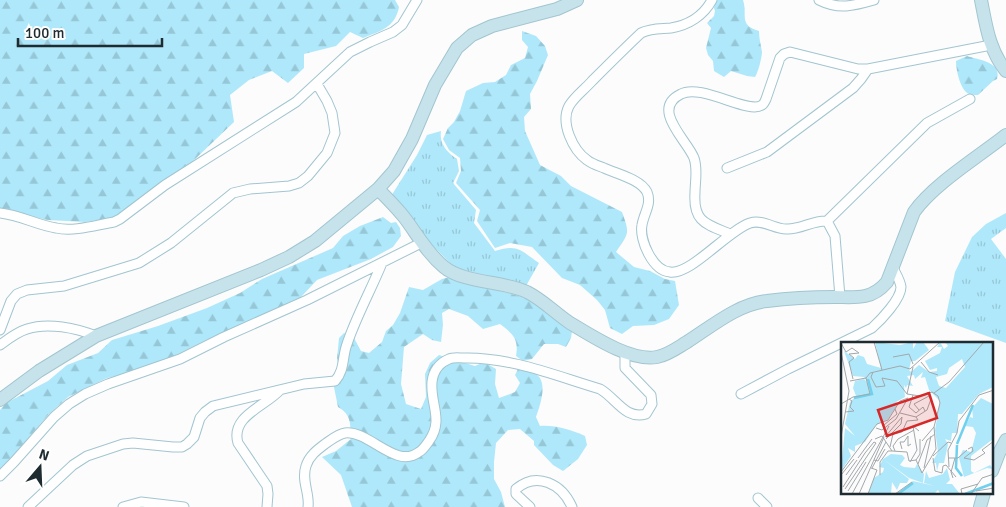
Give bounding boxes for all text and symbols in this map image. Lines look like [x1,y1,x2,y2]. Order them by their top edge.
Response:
scale bar [18,15,161,47]
text: 100 m [25,24,65,42]
inset map [841,342,994,494]
north arrow [15,442,65,492]
text: N [37,446,51,465]

